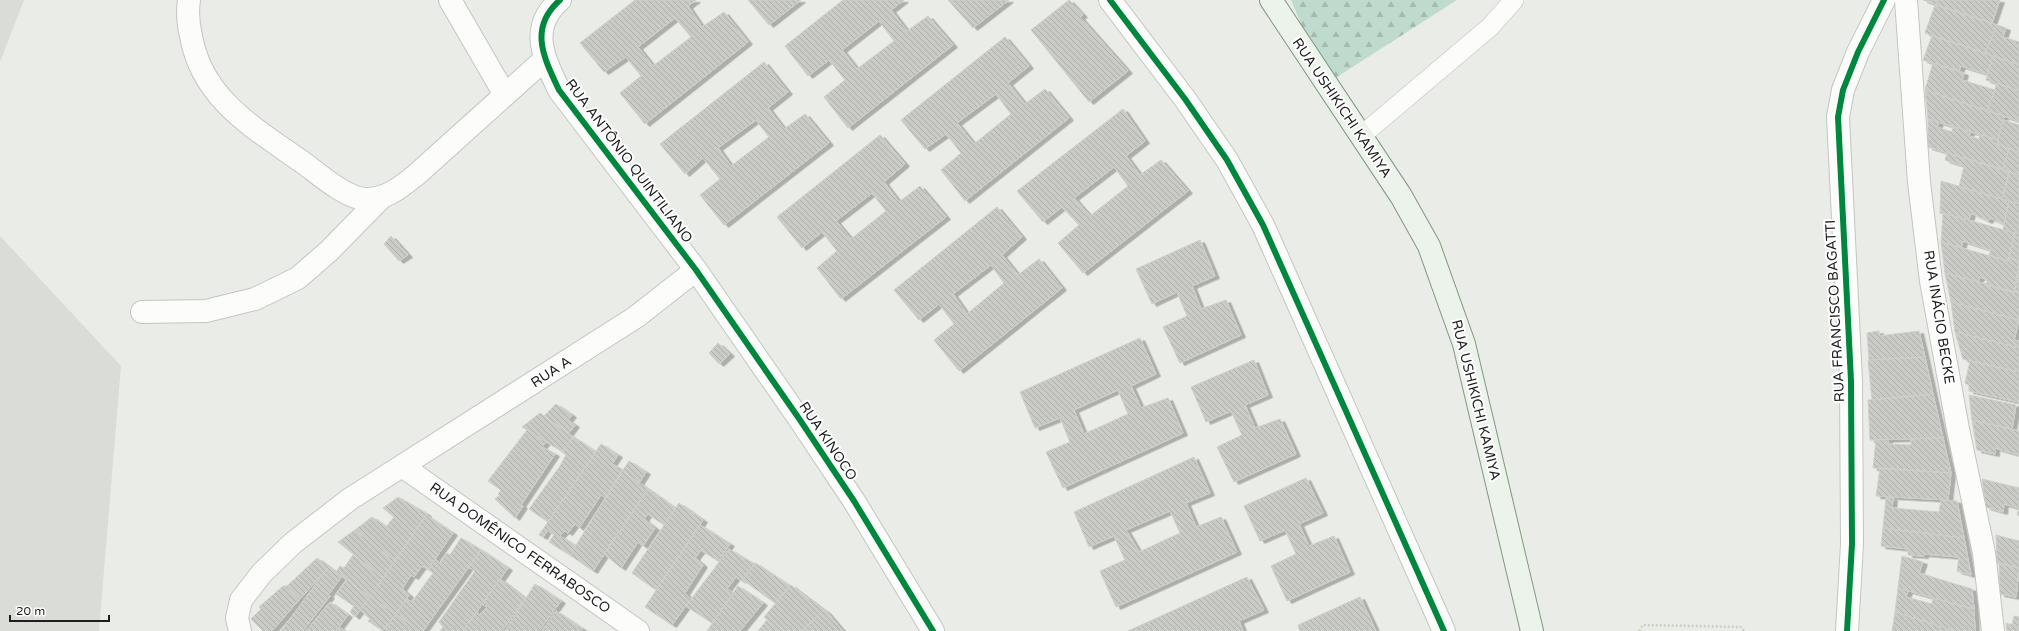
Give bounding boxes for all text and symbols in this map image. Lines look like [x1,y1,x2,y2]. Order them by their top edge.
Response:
street label: RUA USHIKICHI KAMIYA [1289,35,1395,181]
street label: RUA ANTÔNIO QUINTILIANO [562,76,696,246]
street label: RUA FRANCISCO BAGATTI [1822,219,1848,403]
street label: RUA INÁCIO BECKE [1920,249,1958,385]
street label: RUA USHIKICHI KAMIYA [1448,318,1504,482]
street label: RUA A [528,353,574,391]
street label: RUA KINOCO [795,398,861,484]
street label: RUA DOMÊNICO FERRABOSCO [426,479,614,617]
scale bar [10,597,109,623]
text: 20 m [16,604,45,618]

